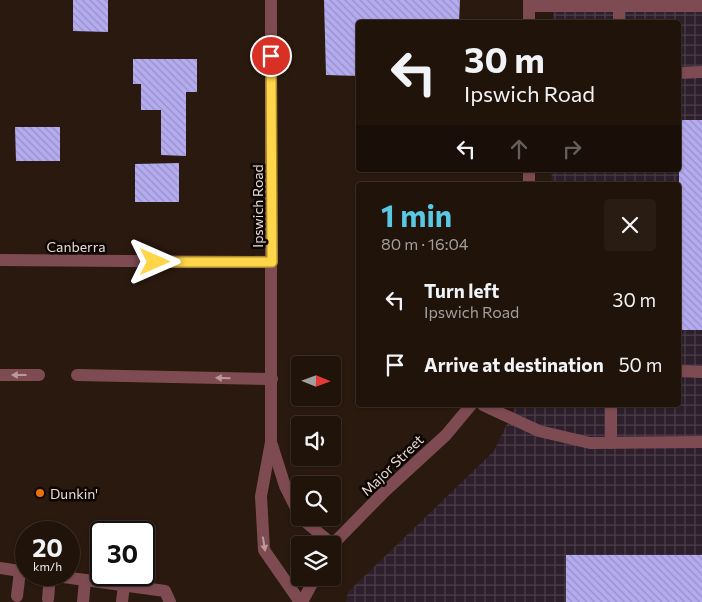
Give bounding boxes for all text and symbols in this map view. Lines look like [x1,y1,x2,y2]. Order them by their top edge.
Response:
pin [250,35,292,77]
text: 30 m [464,37,545,80]
icon: left [381,40,446,105]
icon: arrive [257,42,285,70]
text: Ipswich Road [464,80,595,107]
icon: left [452,135,480,163]
icon: ahead [505,135,533,163]
icon: right [558,135,586,163]
street label: Ipswich Road [249,164,266,248]
text: 1 min [381,196,452,233]
button: close [604,199,656,251]
text: 80 m · 16:04 [381,234,468,253]
position arrow [128,235,180,287]
street label: Canberra [47,238,105,255]
text: Turn left [424,279,499,302]
icon: left [381,286,409,314]
text: 30 m [613,288,656,311]
text: Ipswich Road [424,302,519,321]
icon: arrive [381,351,409,379]
text: Arrive at destination [424,353,604,376]
text: 50 m [619,353,662,376]
north arrow [291,356,341,406]
map controls [291,356,341,586]
one-way arrow [11,371,27,379]
one-way arrow [215,374,231,382]
button: sound [291,416,341,466]
street label: Major Street [357,431,427,499]
button: search [291,476,341,526]
place label: Dunkin' [50,485,98,502]
marker: Dunkin' [34,487,46,499]
speed limit sign: 30 [90,521,155,586]
text: 20 [32,532,63,562]
one-way arrow [261,536,269,552]
button: layers [291,536,341,586]
text: km/h [33,559,62,573]

